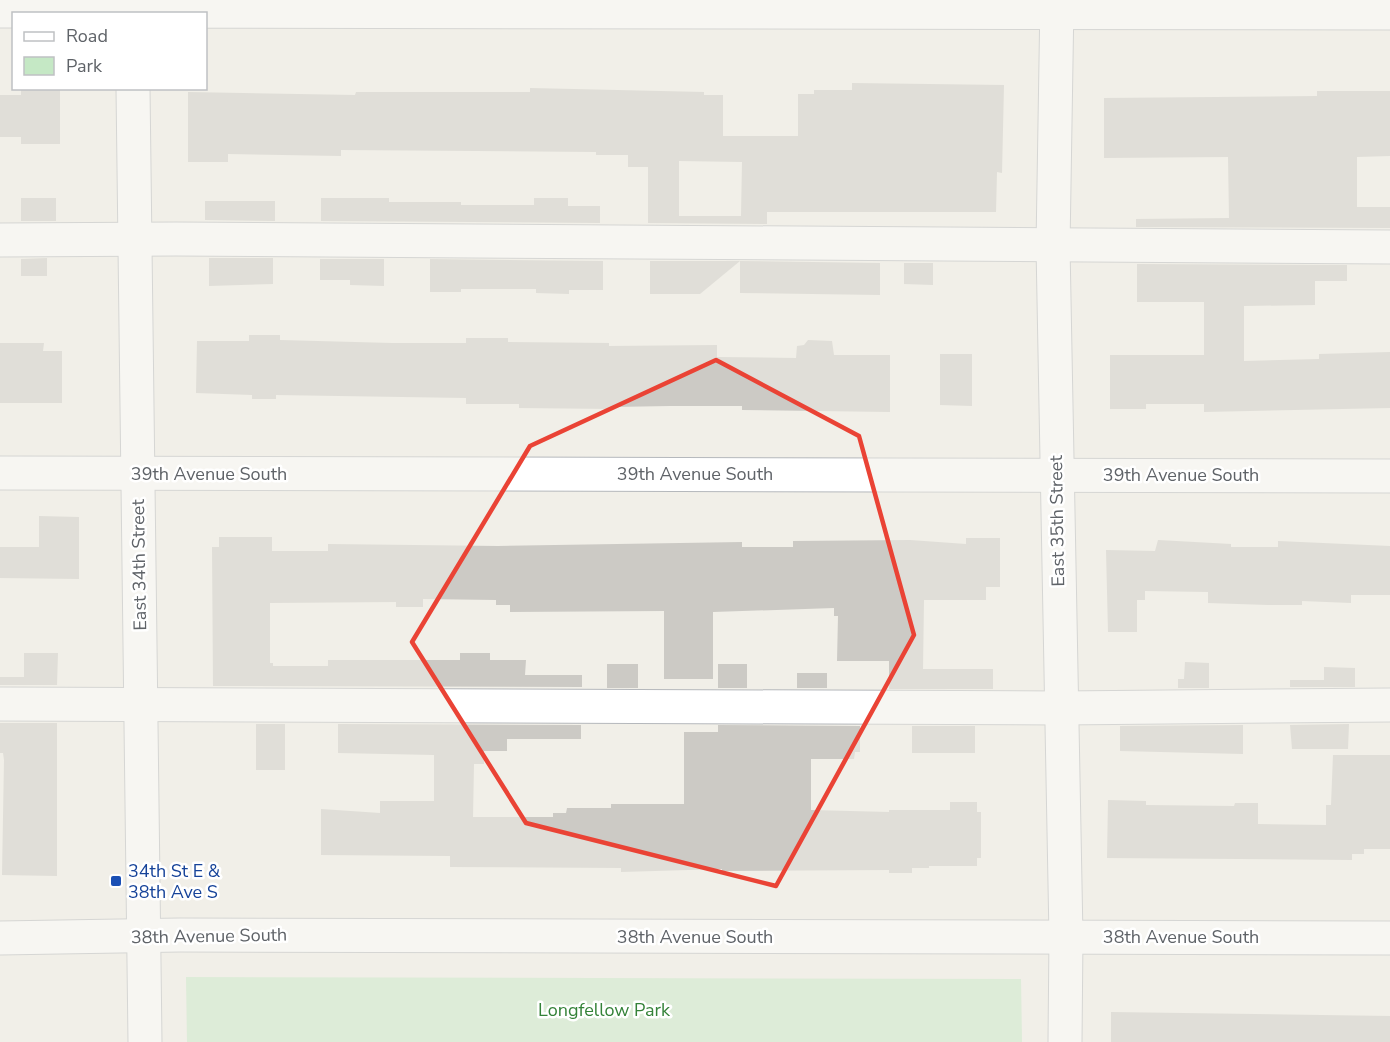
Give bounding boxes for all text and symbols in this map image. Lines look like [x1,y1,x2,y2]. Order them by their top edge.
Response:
legend [12,12,207,90]
text: Road [66,24,108,48]
text: Park [66,54,103,78]
street label: East 35th Street [1044,454,1070,587]
street label: 39th Avenue South [131,462,287,486]
street label: 39th Avenue South [617,462,773,486]
street label: 39th Avenue South [1103,463,1259,487]
street label: East 34th Street [126,498,152,631]
place label: 34th St E & 38th Ave S [128,859,221,904]
marker: 34th St E & 38th Ave S [109,874,123,888]
street label: 38th Avenue South [131,923,287,949]
street label: 38th Avenue South [617,925,773,949]
street label: 38th Avenue South [1103,925,1259,949]
park label: Longfellow Park [538,998,671,1022]

